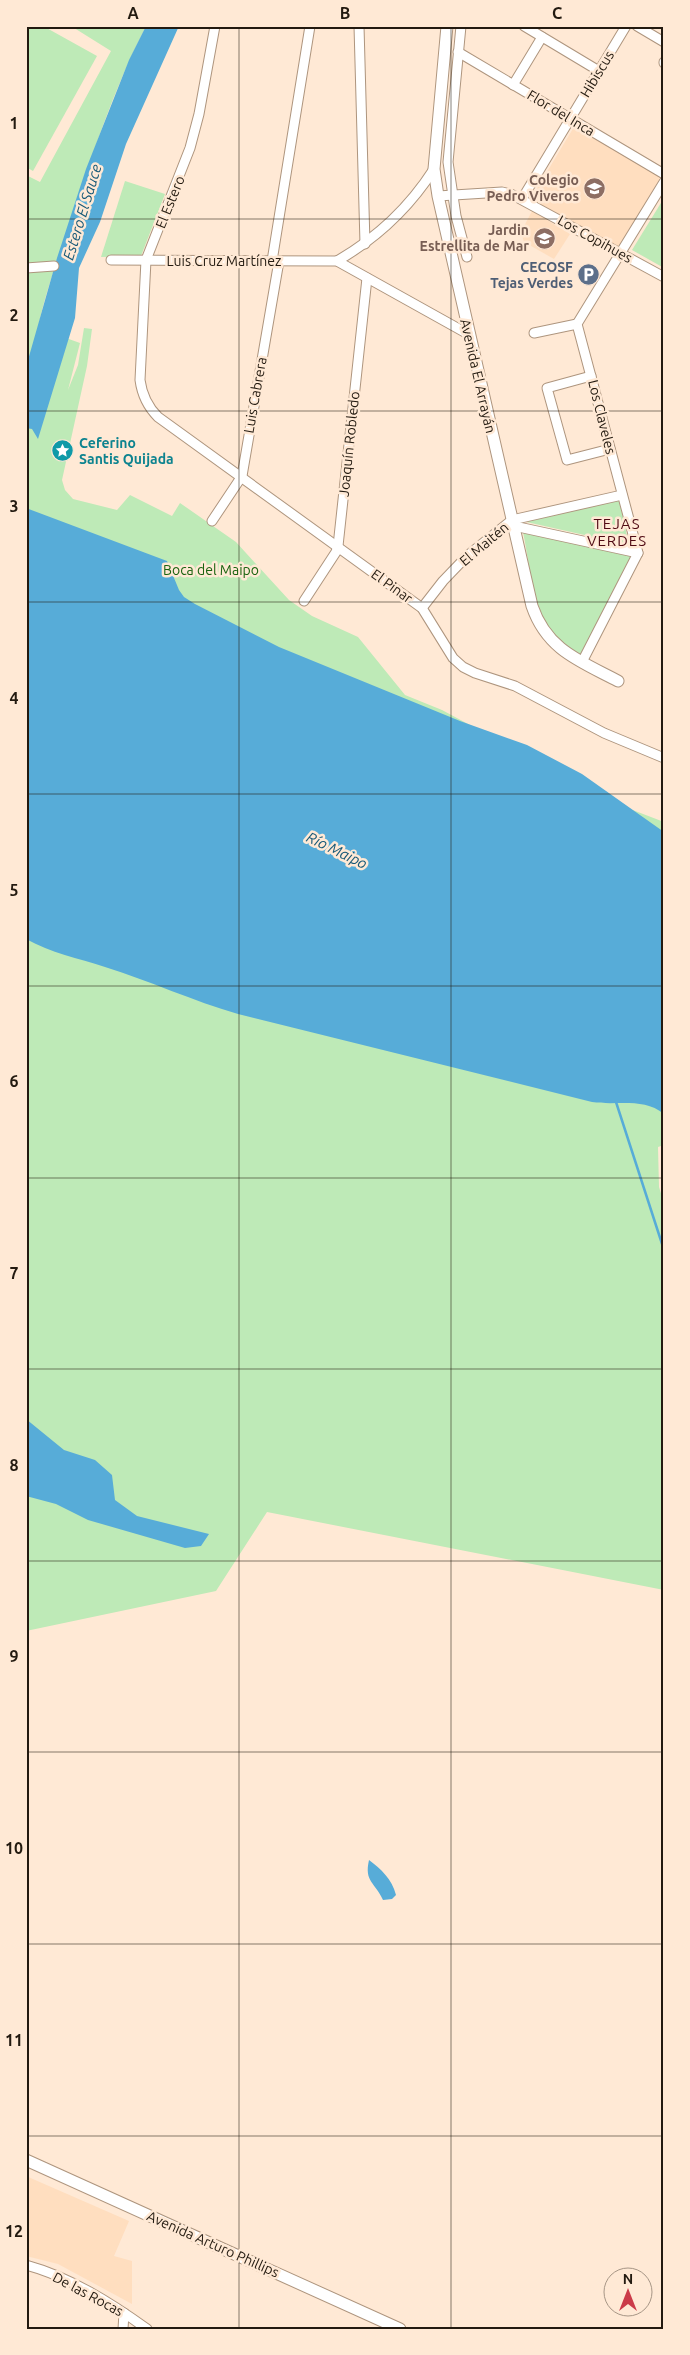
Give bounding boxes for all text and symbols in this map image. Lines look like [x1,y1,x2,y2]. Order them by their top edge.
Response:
text: A [127,4,139,22]
text: B [340,4,350,22]
text: C [552,4,562,22]
street label: Hibiscus [577,48,617,100]
street label: Flor del Inca [524,87,598,139]
text: 1 [9,114,19,132]
water label: Estero El Sauce [59,162,105,262]
place label: Colegio Pedro Viveros [486,172,579,204]
street label: El Estero [152,173,188,231]
school or university icon: Colegio Pedro Viveros [583,176,607,200]
street label: Los Copihues [555,212,635,266]
place label: Jardin Estrellita de Mar [420,222,529,254]
school or university icon: Jardin Estrellita de Mar [533,226,557,250]
street label: Luis Cruz Martínez [166,253,282,269]
place label: CECOSF Tejas Verdes [490,259,573,291]
parking icon: CECOSF Tejas Verdes [577,263,601,287]
text: 2 [9,306,19,324]
street label: Avenida El Arrayán [457,317,499,435]
street label: Luis Cabrera [240,356,270,434]
street label: Los Claveles [585,378,619,456]
street label: Joaquín Robledo [336,390,362,498]
place label: Ceferino Santis Quijada [79,435,174,467]
place icon: Ceferino Santis Quijada [51,439,75,463]
text: 3 [9,497,19,515]
district label: TEJAS VERDES [587,515,647,549]
street label: El Maitén [456,519,512,569]
park label: Boca del Maipo [163,562,259,578]
street label: El Pinar [368,566,416,607]
text: 4 [9,689,19,707]
water label: Río Maipo [304,828,370,872]
text: 5 [9,881,19,899]
text: 6 [9,1072,19,1090]
text: 7 [9,1264,19,1282]
text: 8 [9,1456,19,1474]
text: 9 [9,1647,19,1665]
text: 10 [5,1839,23,1857]
text: 11 [5,2031,23,2049]
street label: Avenida Arturo Phillips [145,2208,281,2280]
text: 12 [5,2222,23,2240]
north arrow [602,2268,652,2318]
street label: De las Rocas [50,2269,126,2319]
text: N [623,2271,633,2287]

